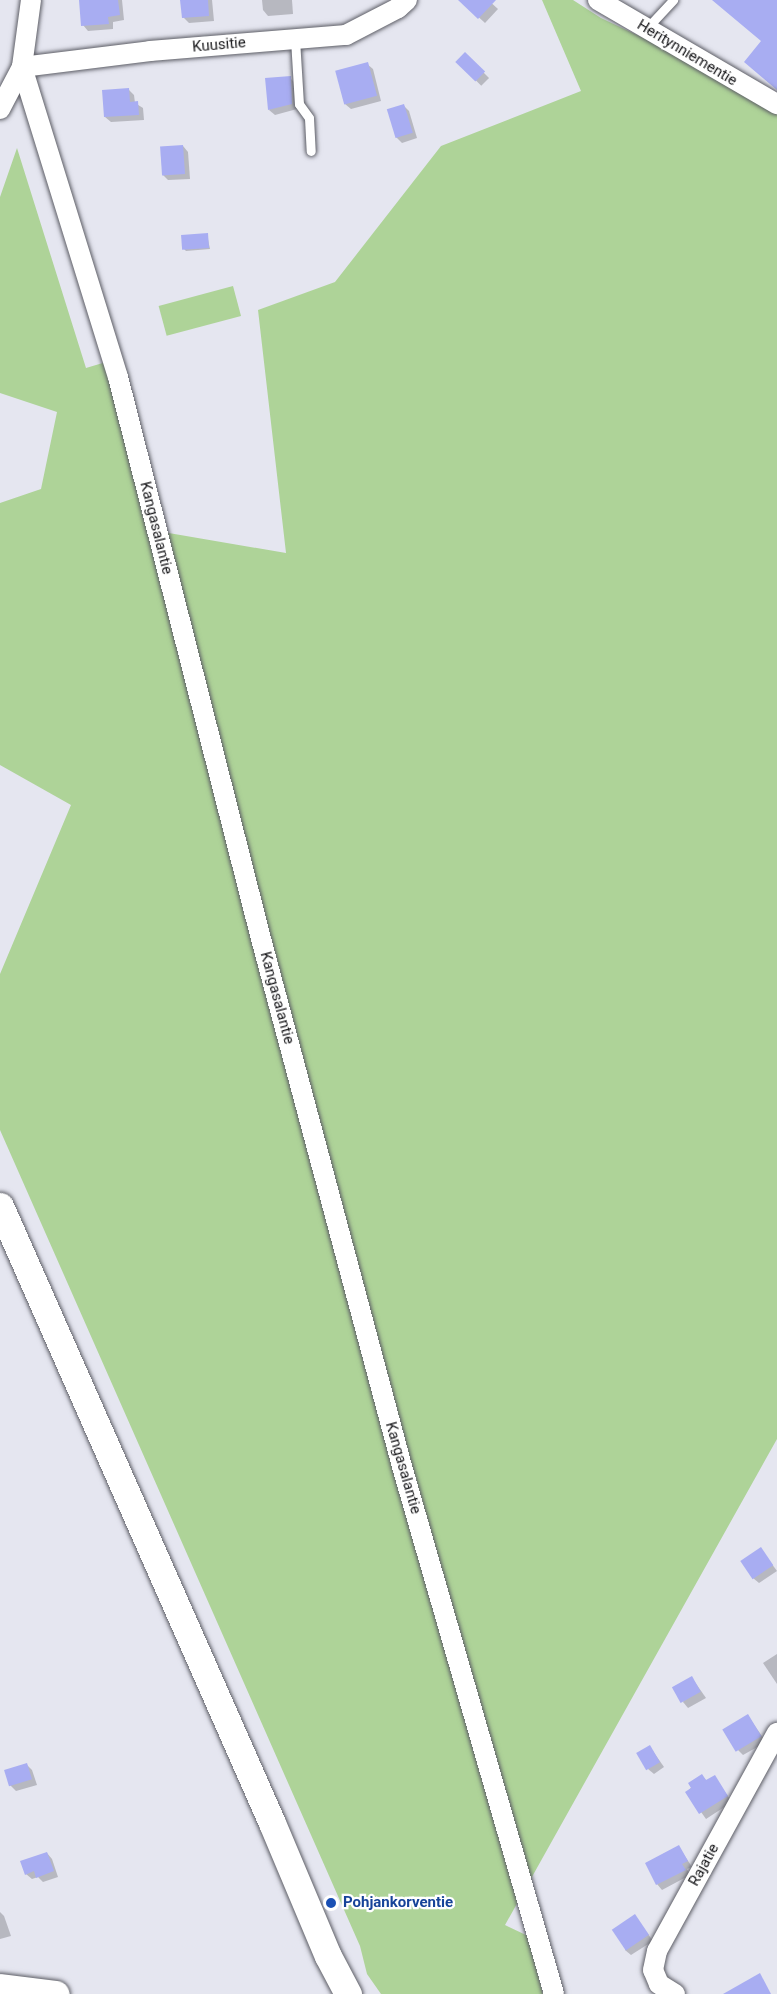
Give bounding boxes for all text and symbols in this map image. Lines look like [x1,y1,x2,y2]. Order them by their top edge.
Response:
street label: Heritynniementie [634,16,740,90]
street label: Kuusitie [191,34,247,56]
street label: Kangasalantie [136,480,176,576]
street label: Kangasalantie [256,950,298,1046]
street label: Kangasalantie [381,1420,425,1516]
street label: Rajatie [685,1841,723,1889]
place label: Pohjankorventie [343,1894,453,1912]
marker: Pohjankorventie [324,1896,338,1910]

